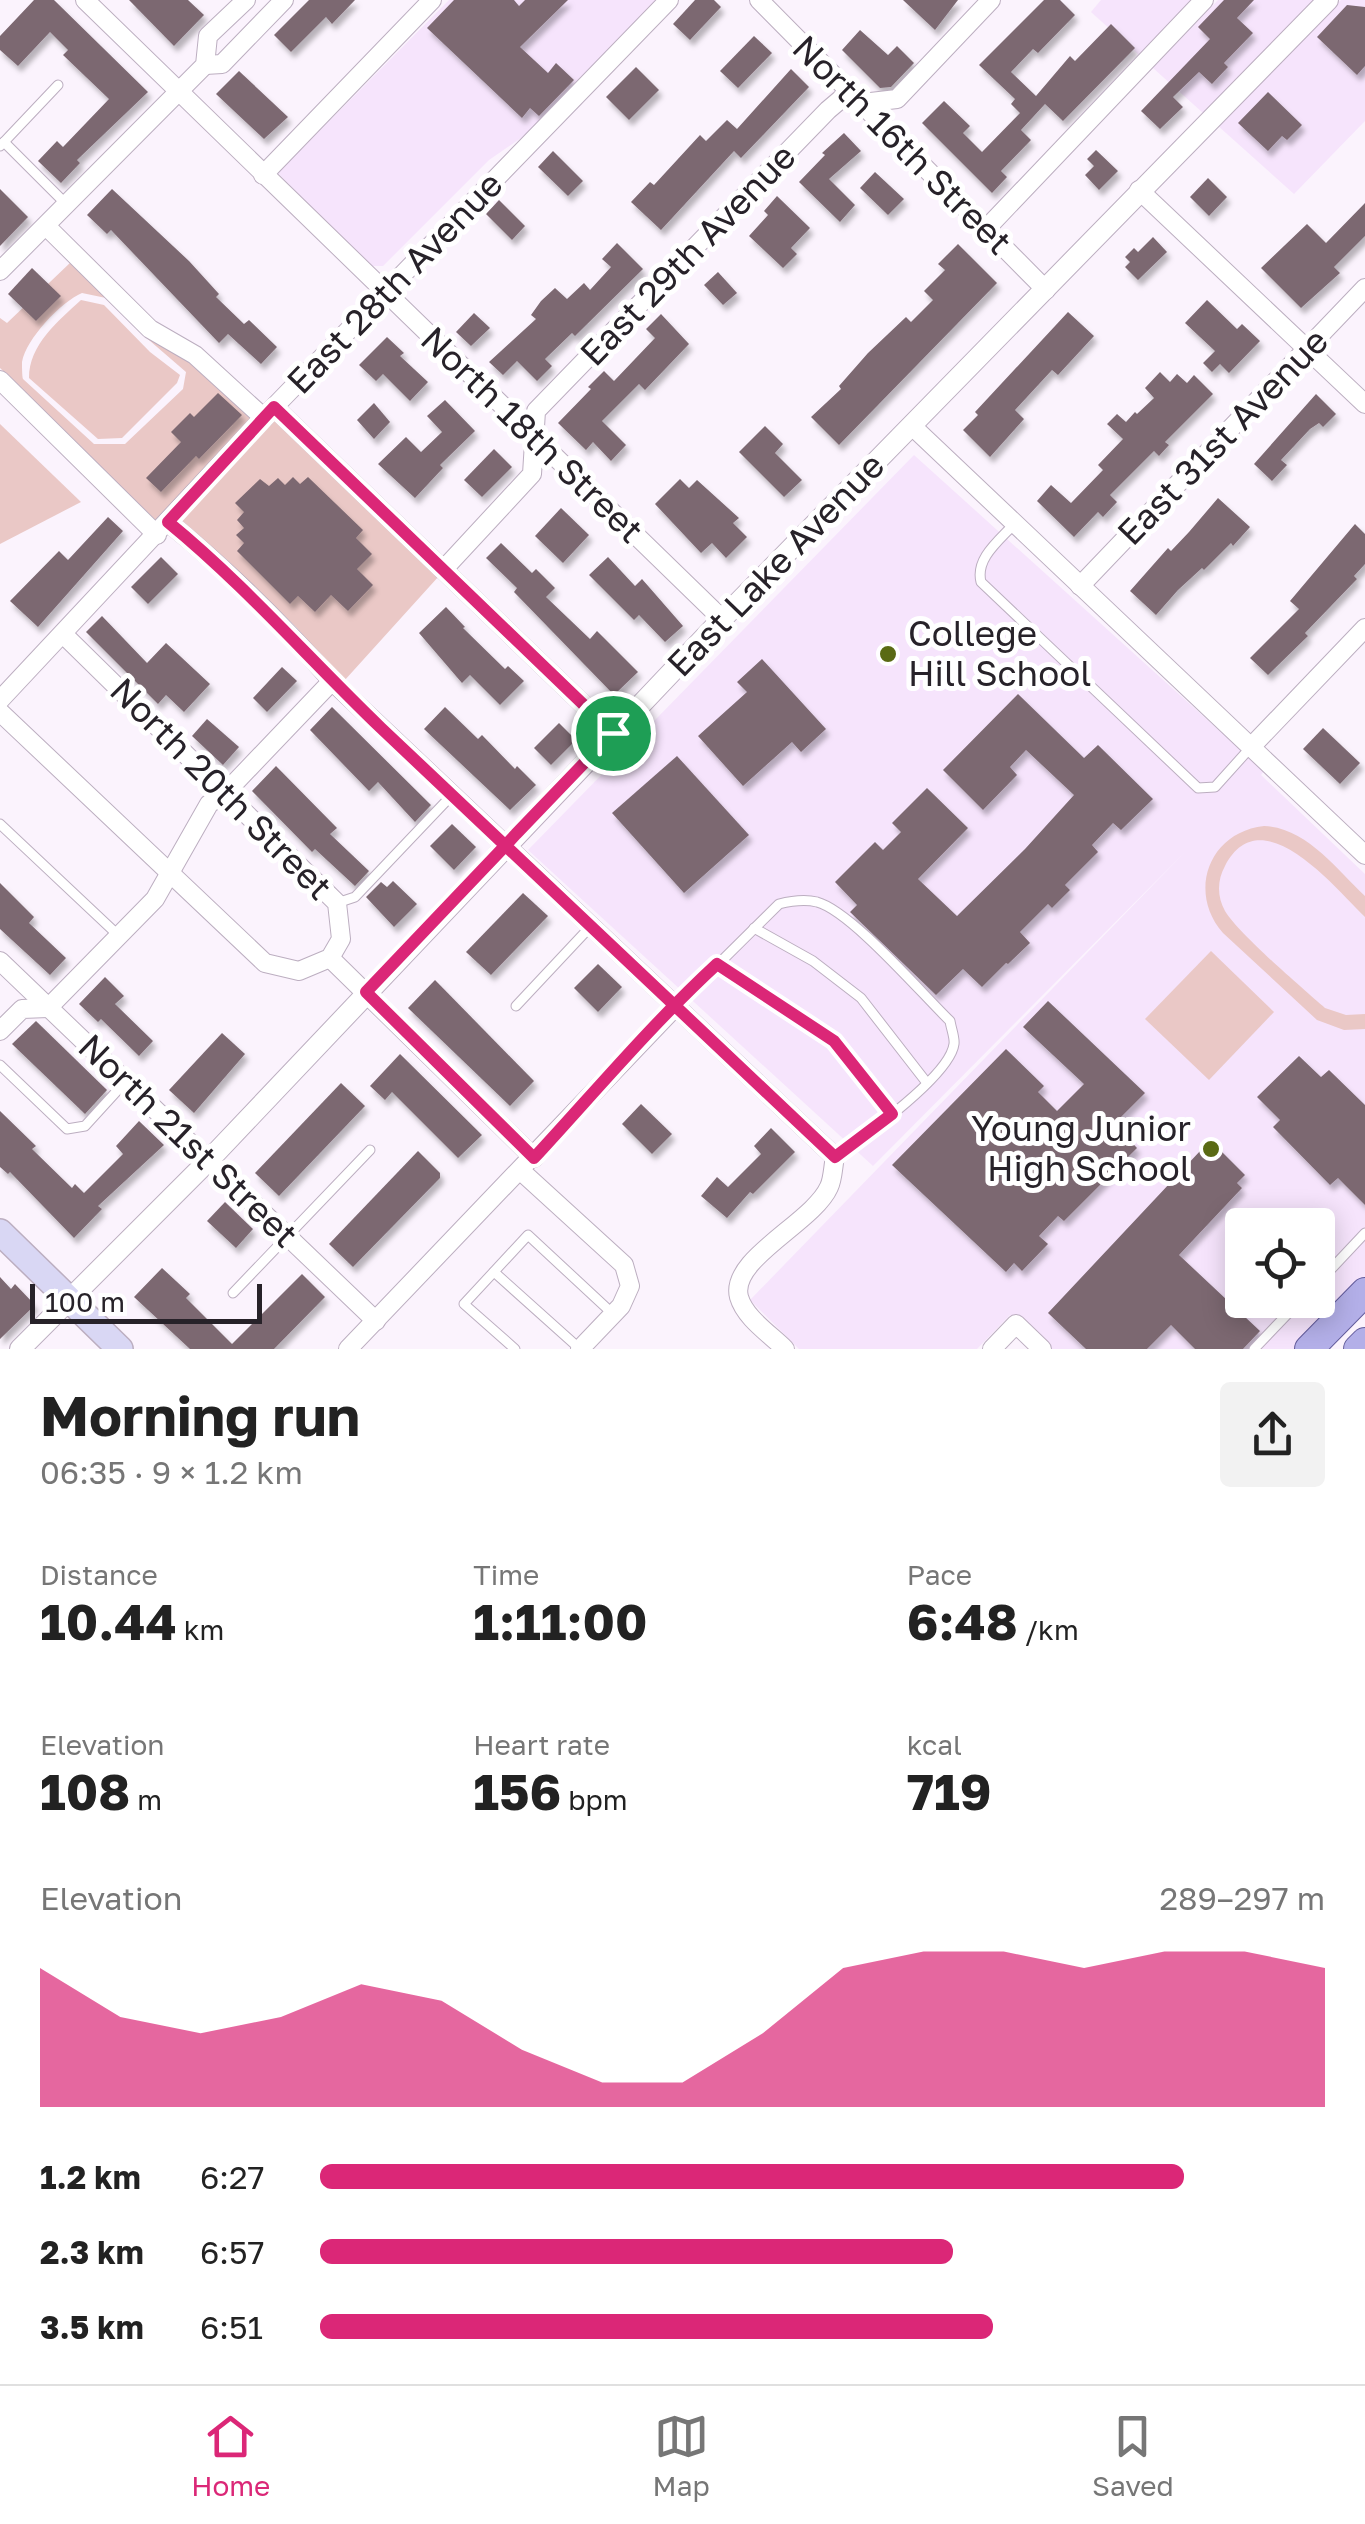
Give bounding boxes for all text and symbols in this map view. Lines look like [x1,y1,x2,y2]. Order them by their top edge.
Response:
street label: North 16th Street [785,26,1021,262]
street label: East 29th Avenue [571,135,804,374]
street label: East 28th Avenue [278,163,511,402]
street label: North 18th Street [413,318,652,551]
street label: East 31st Avenue [1108,319,1336,553]
street label: East Lake Avenue [658,444,892,685]
place label: College Hill School [908,612,1091,694]
marker: College Hill School [877,643,899,665]
street label: North 20th Street [102,669,341,908]
pin [571,691,656,776]
icon: arrive [586,706,641,761]
street label: North 21st Street [70,1025,307,1256]
place label: Young Junior High School [971,1107,1191,1189]
marker: Young Junior High School [1200,1138,1222,1160]
map controls [1225,1208,1335,1318]
button: locate [1225,1208,1335,1318]
scale bar [30,1279,262,1324]
text: 100 m [45,1285,125,1318]
text: Morning run [40,1382,360,1448]
button: share [1220,1382,1325,1487]
text: 06:35 · 9 × 1.2 km [40,1453,303,1491]
text: Distance [40,1558,158,1591]
text: Time [473,1558,539,1591]
text: Pace [907,1558,972,1591]
text: 10.44 [40,1591,177,1651]
text: 1:11:00 [473,1591,648,1651]
text: 6:48 [907,1591,1018,1651]
text: km [177,1613,224,1646]
text: /km [1018,1613,1079,1646]
text: Elevation [40,1728,165,1761]
text: Heart rate [473,1728,610,1761]
text: kcal [907,1728,962,1761]
text: 108 [40,1761,130,1821]
text: 156 [473,1761,561,1821]
text: 719 [907,1761,991,1821]
text: m [130,1783,162,1816]
text: bpm [561,1783,628,1816]
text: Elevation [40,1879,182,1917]
text: 289–297 m [1159,1879,1325,1917]
text: 1.2 km [40,2158,141,2196]
text: 6:27 [200,2158,264,2196]
text: 2.3 km [40,2233,144,2271]
text: 6:57 [200,2233,264,2271]
text: 3.5 km [40,2308,144,2346]
text: 6:51 [200,2308,263,2346]
tab: Home [191,2409,270,2502]
tab: Map [653,2409,710,2502]
tab: Saved [1092,2409,1174,2502]

